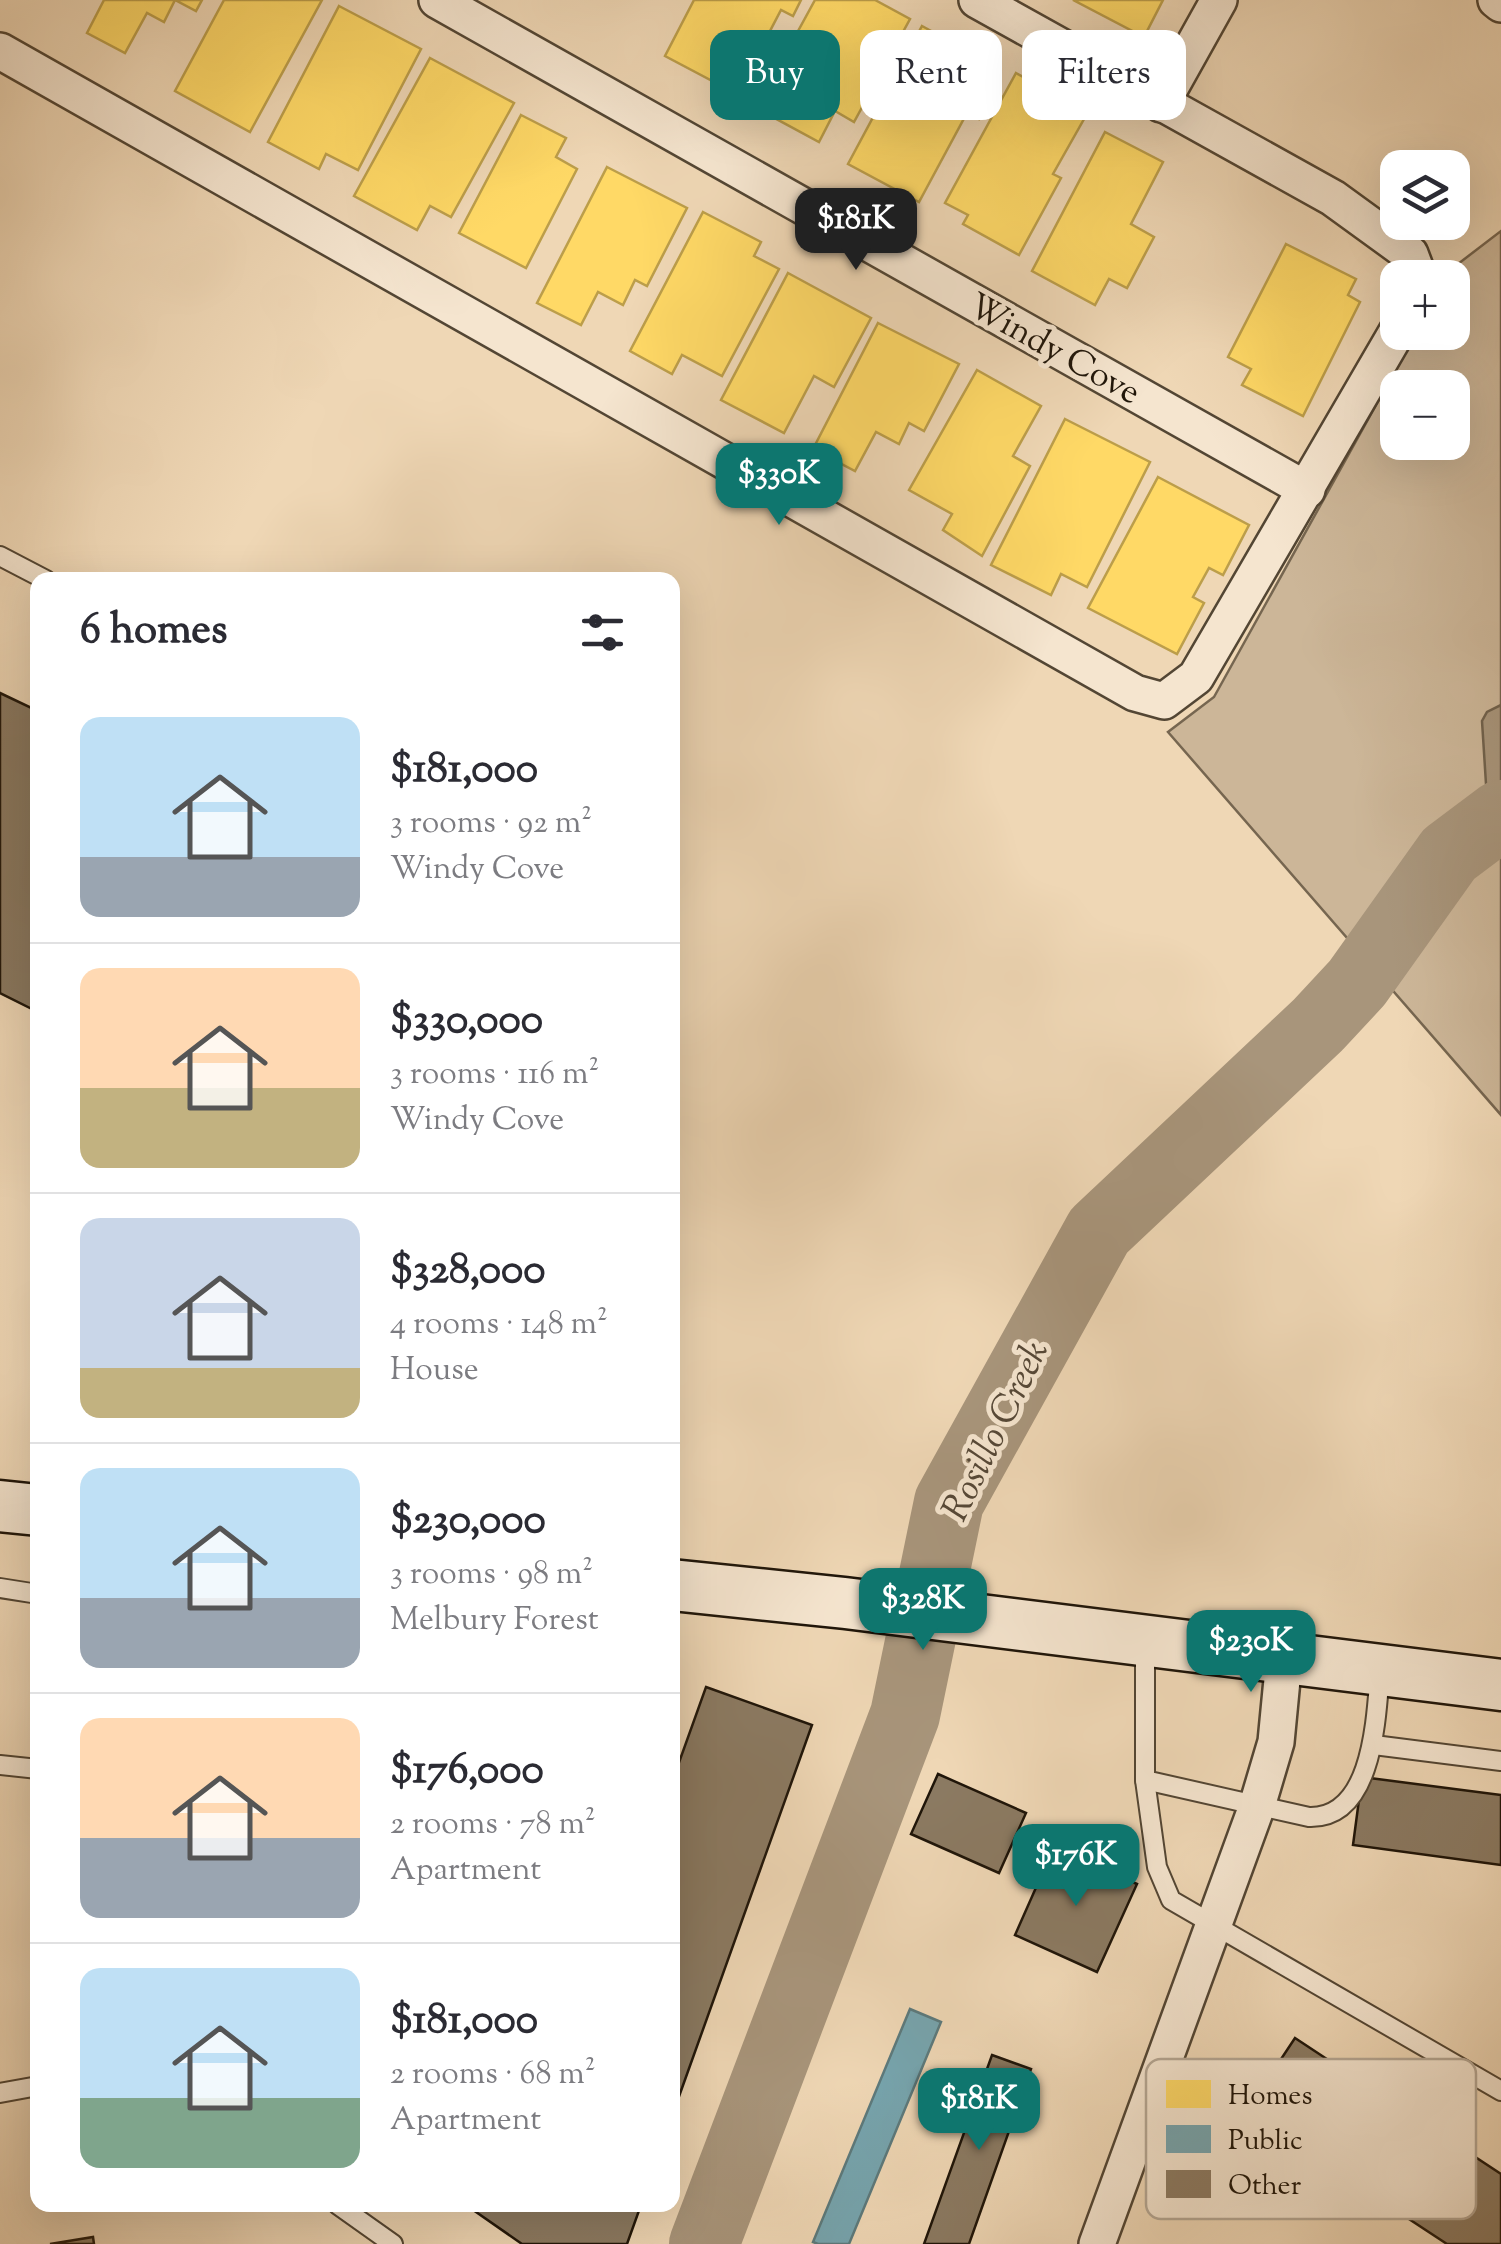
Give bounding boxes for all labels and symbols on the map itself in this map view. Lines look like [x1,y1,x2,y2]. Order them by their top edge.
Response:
pin: $181K [786,188,926,273]
street label: Windy Cove [958,283,1149,420]
pin: $330K [709,443,849,528]
water label: Rosillo Creek [931,1332,1065,1531]
pin: $328K [853,1568,993,1653]
pin: $230K [1181,1610,1321,1695]
pin: $176K [1006,1824,1146,1909]
legend [1146,2059,1476,2219]
pin: $181K [909,2068,1049,2153]
text: Homes [1228,2077,1312,2117]
text: Public [1228,2122,1303,2162]
text: Other [1228,2167,1302,2207]

